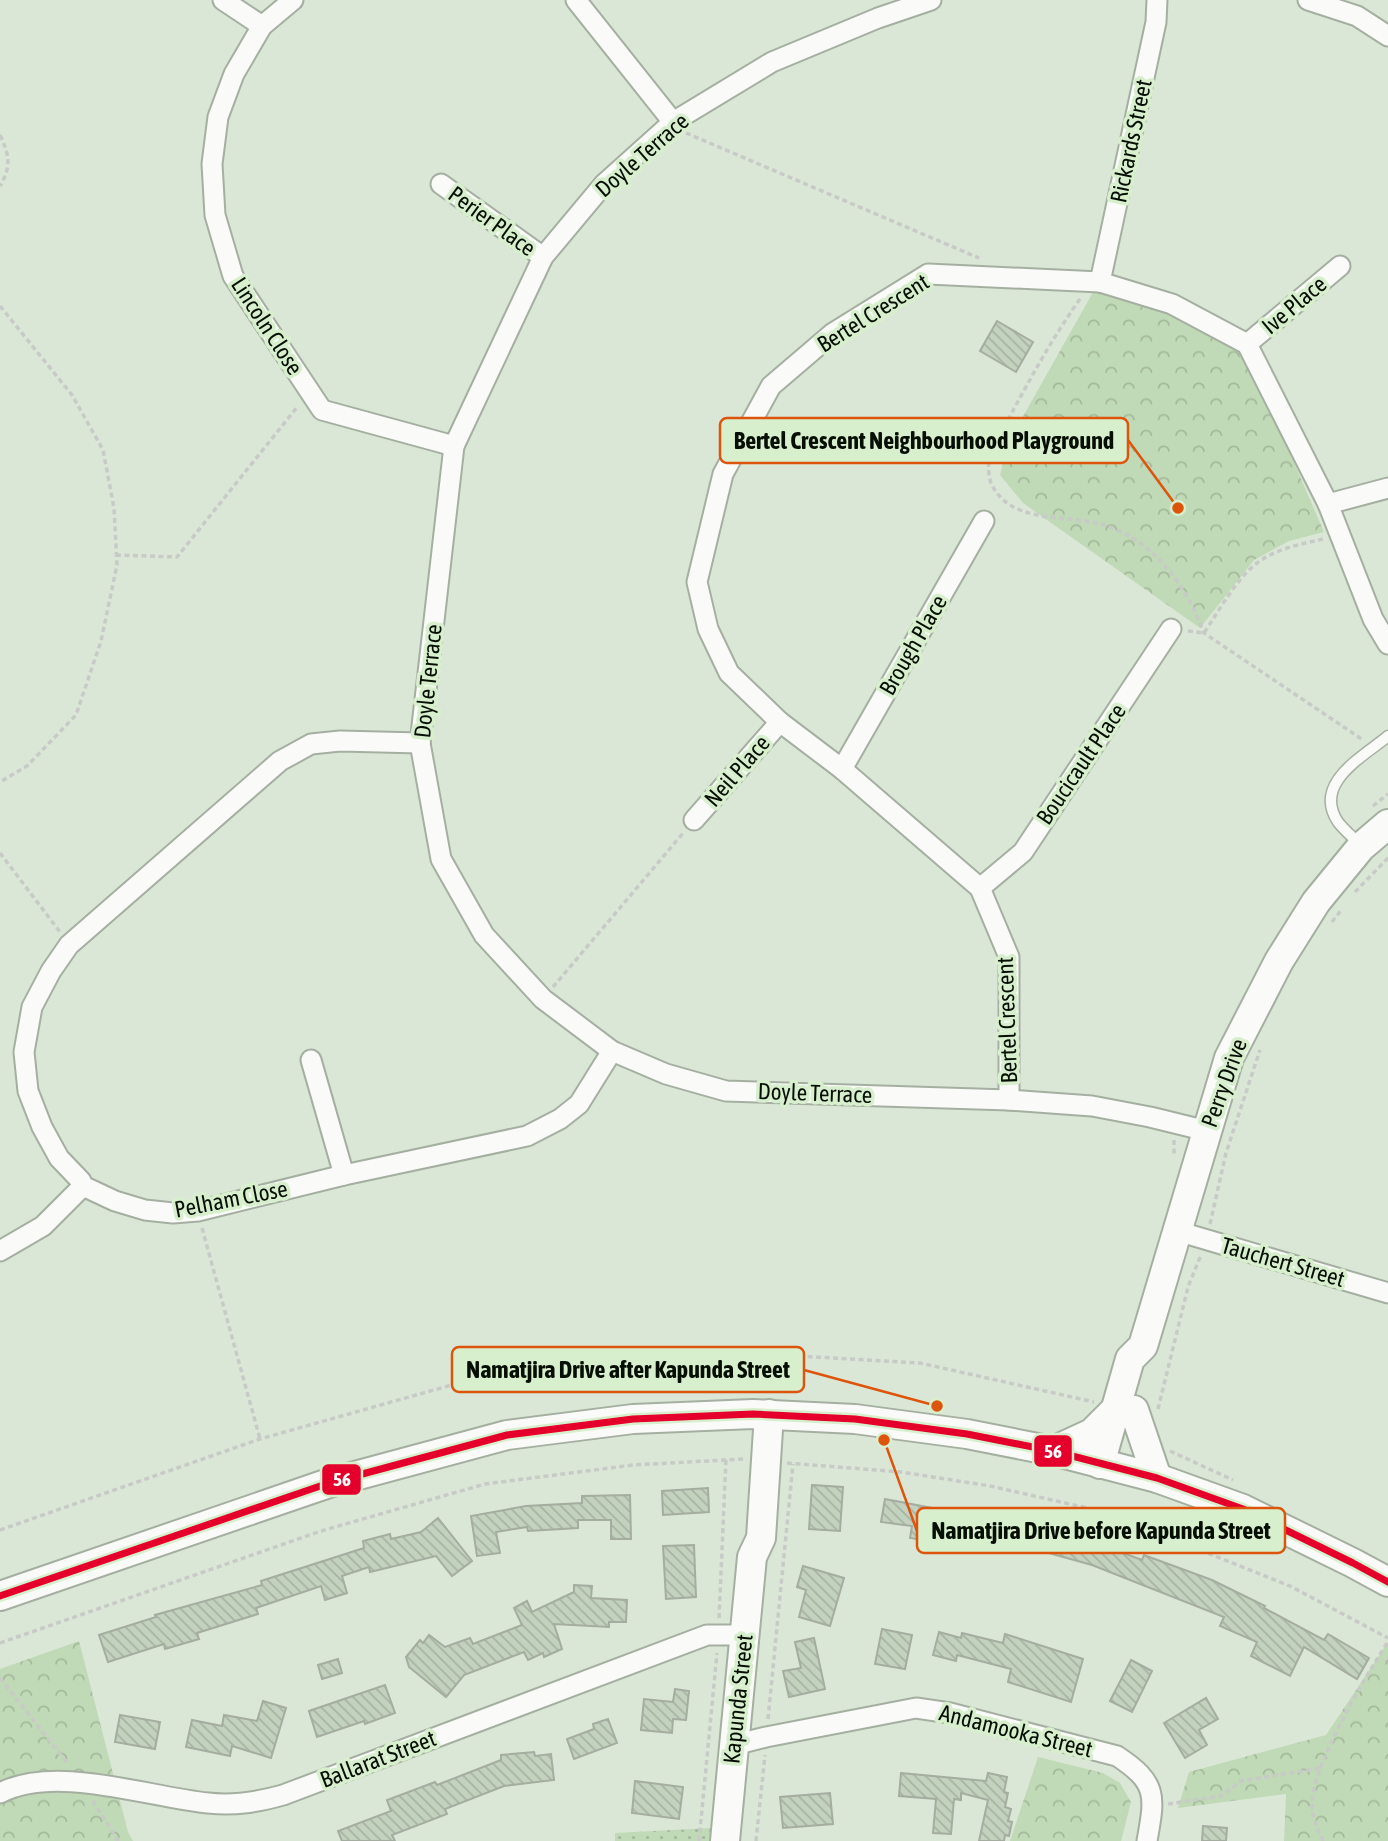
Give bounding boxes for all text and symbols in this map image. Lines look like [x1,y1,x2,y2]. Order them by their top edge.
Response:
street label: Rickards Street [1105,77,1157,205]
street label: Doyle Terrace [590,108,694,202]
street label: Perier Place [444,181,540,261]
street label: Bertel Crescent [813,268,933,358]
street label: Ive Place [1257,271,1331,339]
street label: Lincoln Close [226,273,308,379]
callout: Bertel Crescent Neighbourhood Playground [720,418,1128,463]
text: Bertel Crescent Neighbourhood Playground [734,427,1114,454]
street label: Brough Place [874,591,952,699]
street label: Doyle Terrace [409,623,447,739]
street label: Boucicault Place [1031,699,1131,829]
street label: Neil Place [699,730,775,812]
street label: Bertel Crescent [992,956,1022,1084]
street label: Perry Drive [1196,1035,1252,1131]
street label: Doyle Terrace [757,1078,873,1108]
street label: Pelham Close [172,1175,290,1223]
street label: Tauchert Street [1218,1232,1348,1292]
callout: Namatjira Drive after Kapunda Street [452,1347,804,1392]
text: Namatjira Drive after Kapunda Street [466,1356,790,1383]
line badge: 56 [1033,1434,1073,1468]
text: 56 [1044,1440,1062,1462]
line badge: 56 [321,1463,362,1496]
text: 56 [333,1468,351,1490]
callout: Namatjira Drive before Kapunda Street [917,1508,1285,1553]
text: Namatjira Drive before Kapunda Street [931,1517,1271,1544]
street label: Kapunda Street [718,1633,758,1765]
street label: Andamooka Street [937,1699,1095,1763]
street label: Ballarat Street [317,1725,439,1793]

